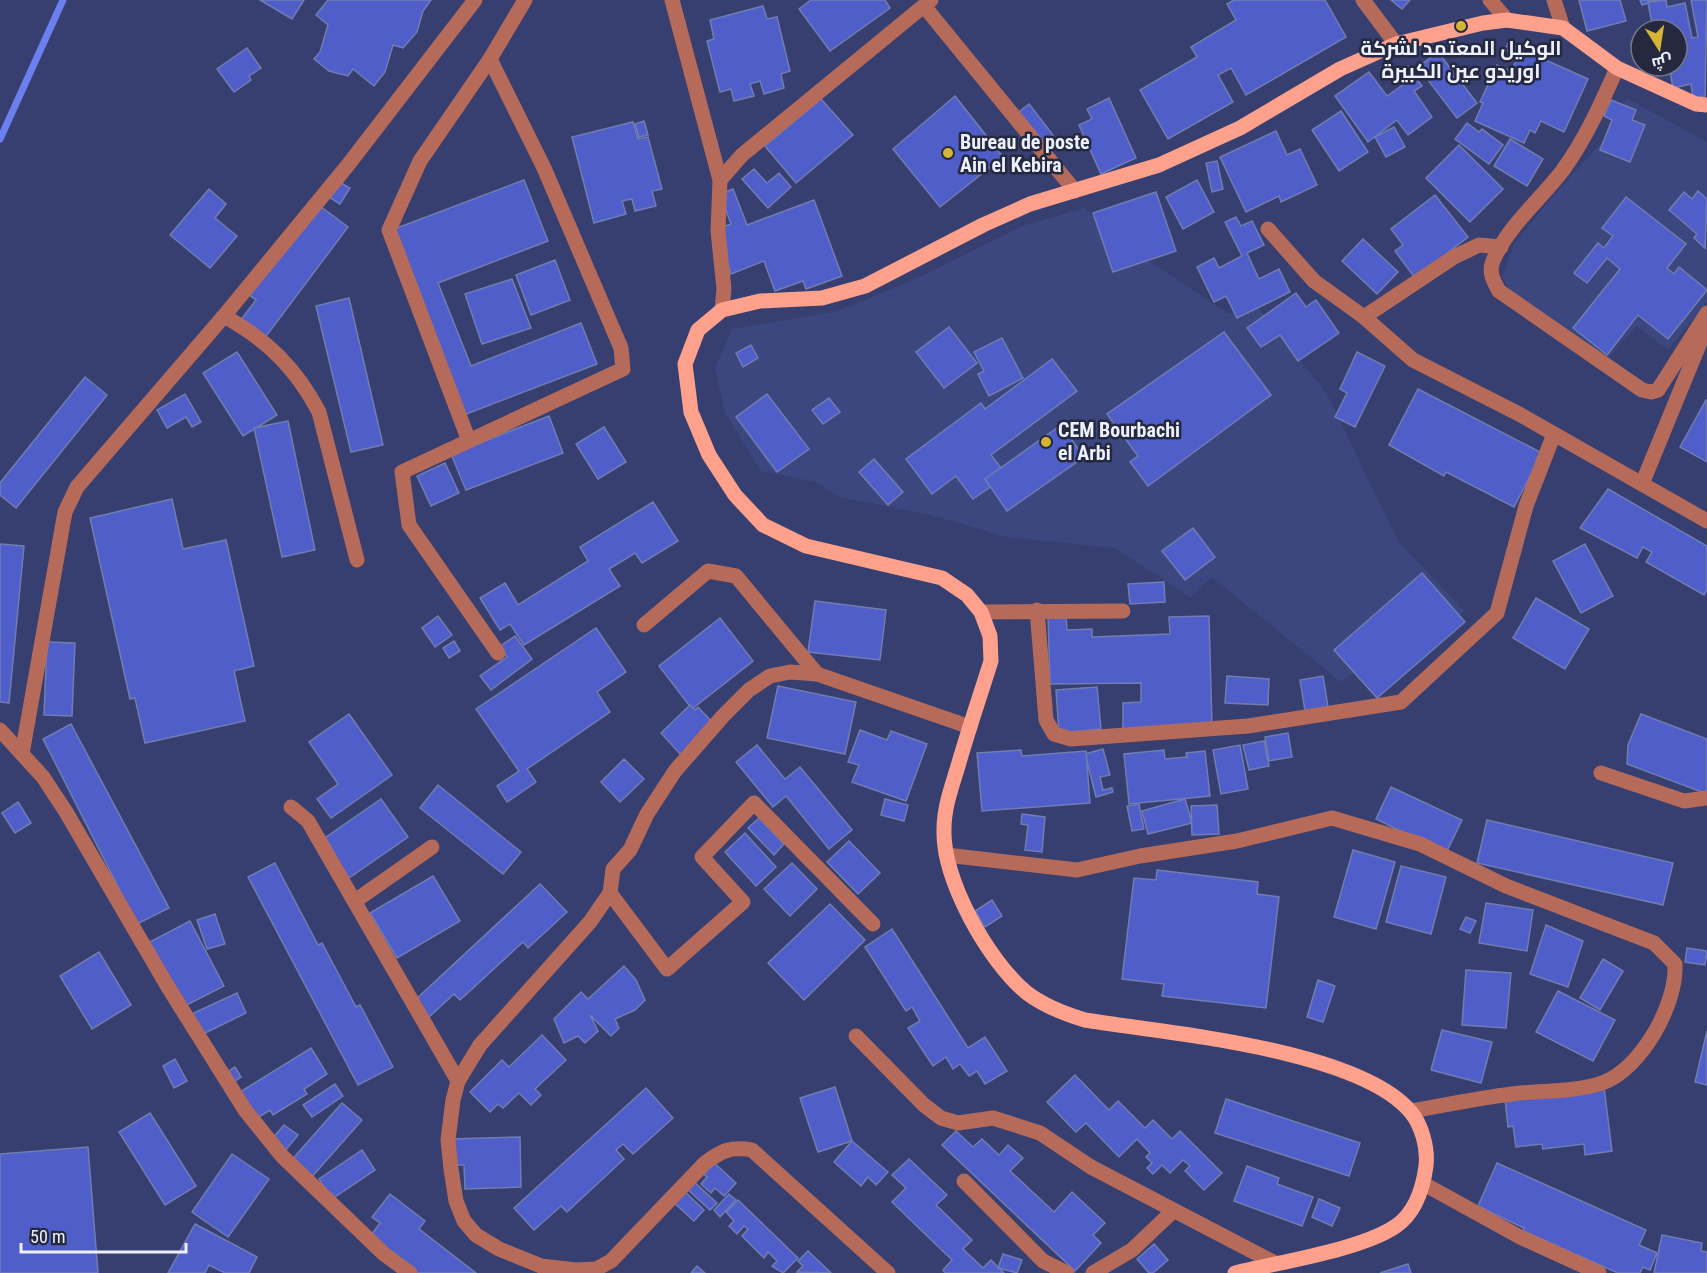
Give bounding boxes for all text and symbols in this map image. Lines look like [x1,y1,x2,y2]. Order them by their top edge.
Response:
north arrow [1629,18,1689,78]
marker: الوكيل المعتمد لشركة اوريدو عين الكبيرة [1454,19,1468,33]
place label: الوكيل المعتمد لشركة اوريدو عين الكبيرة [1361,36,1561,83]
text: ش [1650,51,1674,74]
place label: Bureau de poste Ain el Kebira [960,130,1090,177]
marker: Bureau de poste Ain el Kebira [941,146,955,160]
place label: CEM Bourbachi el Arbi [1058,418,1180,465]
marker: CEM Bourbachi el Arbi [1039,435,1053,449]
scale bar [21,1216,186,1254]
text: 50 m [30,1226,65,1247]

